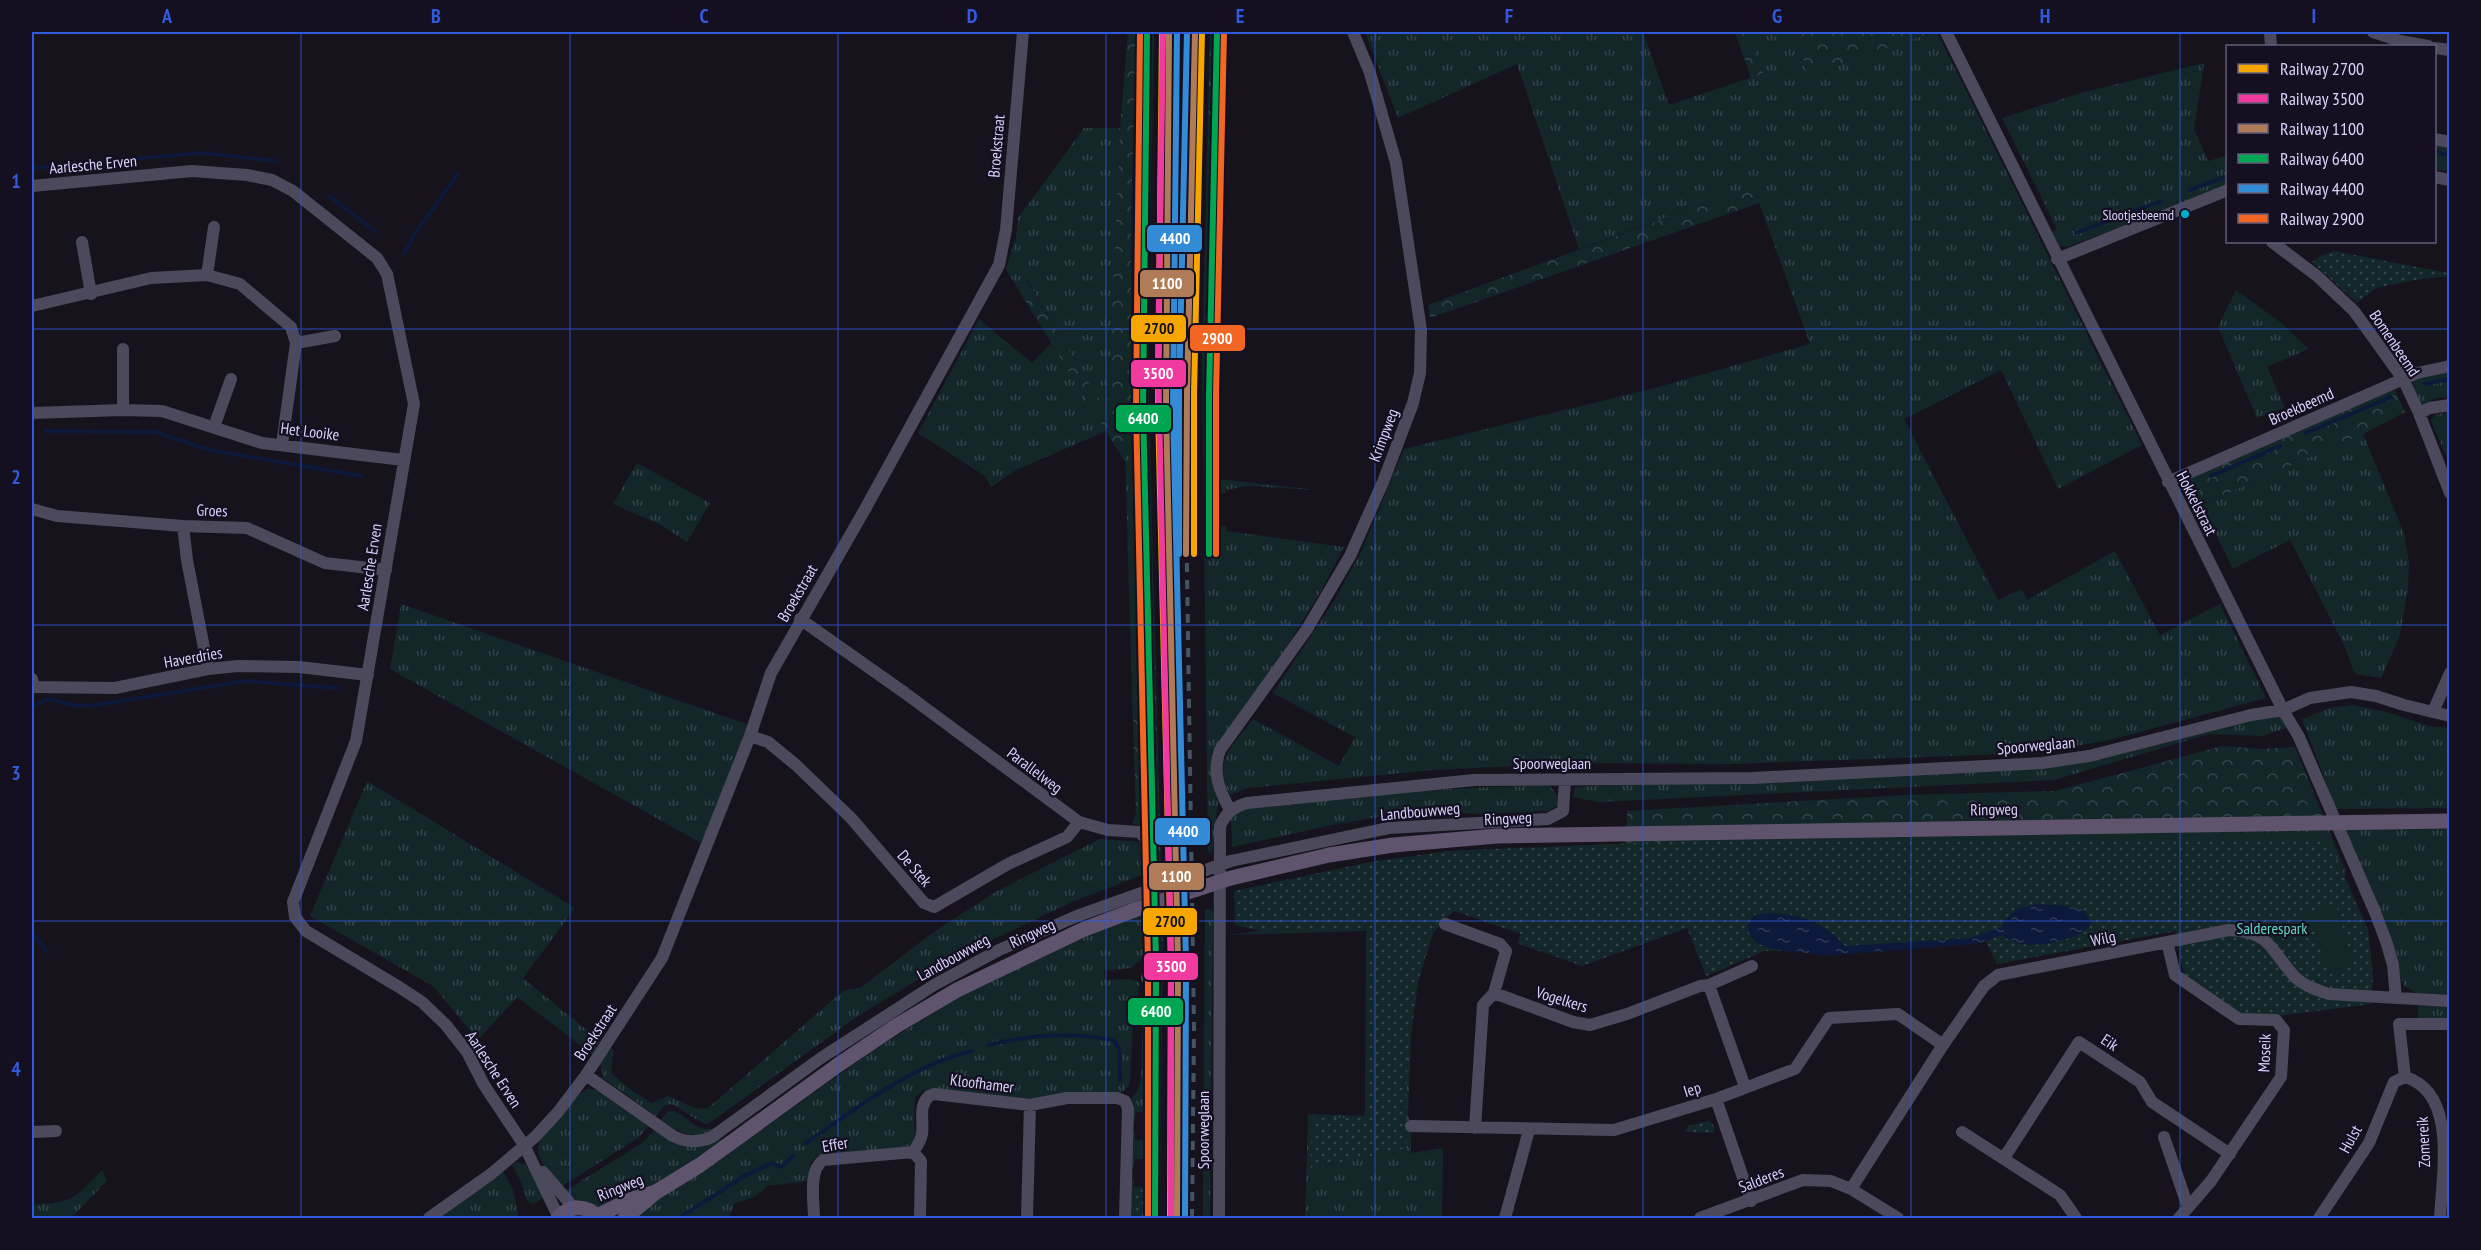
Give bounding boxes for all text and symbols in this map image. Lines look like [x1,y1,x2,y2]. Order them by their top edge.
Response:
text: A [161,3,173,29]
text: B [431,3,441,29]
text: C [699,3,709,29]
text: D [967,3,978,29]
text: E [1236,3,1244,29]
text: F [1505,3,1513,29]
text: G [1772,3,1782,29]
text: H [2040,3,2050,29]
text: I [2312,3,2316,29]
legend [2226,45,2436,243]
text: Railway 2700 [2280,57,2364,80]
text: Railway 3500 [2280,87,2364,110]
street label: Broekstraat [983,113,1009,178]
text: Railway 1100 [2280,117,2364,140]
text: Railway 6400 [2280,147,2364,170]
street label: Aarlesche Erven [48,150,138,178]
text: 1 [11,168,21,194]
text: Railway 4400 [2280,177,2364,200]
place label: Slootjesbeemd [2103,206,2174,224]
text: Railway 2900 [2280,207,2364,230]
marker: Slootjesbeemd [2179,208,2191,220]
line badge: 4400 [1146,224,1203,253]
text: 4400 [1160,228,1191,248]
line badge: 1100 [1139,269,1195,298]
text: 1100 [1152,273,1183,293]
street label: Bomenbeemd [2365,306,2425,380]
line badge: 2700 [1130,314,1187,343]
text: 2700 [1144,318,1175,338]
line badge: 2900 [1189,324,1246,352]
text: 2900 [1202,328,1233,348]
line badge: 3500 [1130,359,1187,388]
text: 3500 [1143,363,1174,383]
street label: Broekbeemd [2265,383,2337,429]
line badge: 6400 [1115,404,1172,433]
street label: Krimpweg [1364,406,1402,464]
text: 6400 [1128,408,1159,428]
street label: Het Looike [280,417,340,445]
text: 2 [11,464,21,490]
street label: Hokkelstraat [2172,468,2222,539]
street label: Groes [196,499,228,521]
street label: Aarlesche Erven [352,522,386,612]
street label: Broekstraat [773,560,822,625]
street label: Haverdries [162,642,224,672]
street label: Spoorweglaan [1996,732,2076,758]
street label: Parallelweg [1003,743,1067,797]
street label: Spoorweglaan [1513,753,1591,773]
text: 3 [11,760,21,786]
street label: Landbouwweg [1379,798,1461,824]
street label: Ringweg [1970,799,2018,819]
street label: Ringweg [1484,807,1532,829]
line badge: 4400 [1154,817,1211,846]
text: 4400 [1168,821,1199,841]
street label: De Stek [894,845,937,891]
line badge: 1100 [1148,862,1205,891]
text: 1100 [1161,866,1192,886]
line badge: 2700 [1142,907,1198,936]
text: 2700 [1155,911,1186,931]
street label: Ringweg [1006,914,1058,952]
park label: Salderespark [2237,918,2308,938]
street label: Wilg [2089,926,2117,950]
street label: Landbouwweg [913,929,993,985]
line badge: 3500 [1143,952,1199,981]
text: 3500 [1156,956,1187,976]
street label: Vogelkers [1533,981,1590,1016]
line badge: 6400 [1127,997,1184,1026]
street label: Broekstraat [569,1000,621,1064]
text: 6400 [1141,1001,1172,1021]
street label: Aarlesche Erven [462,1027,526,1111]
street label: Eik [2098,1029,2123,1055]
street label: Moseik [2253,1032,2275,1073]
text: 4 [11,1056,21,1082]
street label: Kloofhamer [949,1069,1016,1097]
street label: Iep [1681,1077,1703,1101]
street label: Spoorweglaan [1193,1091,1213,1169]
street label: Zomereik [2412,1115,2434,1168]
street label: Hulst [2334,1121,2366,1157]
street label: Effer [820,1132,850,1156]
street label: Salderes [1736,1161,1786,1197]
street label: Ringweg [594,1169,646,1205]

